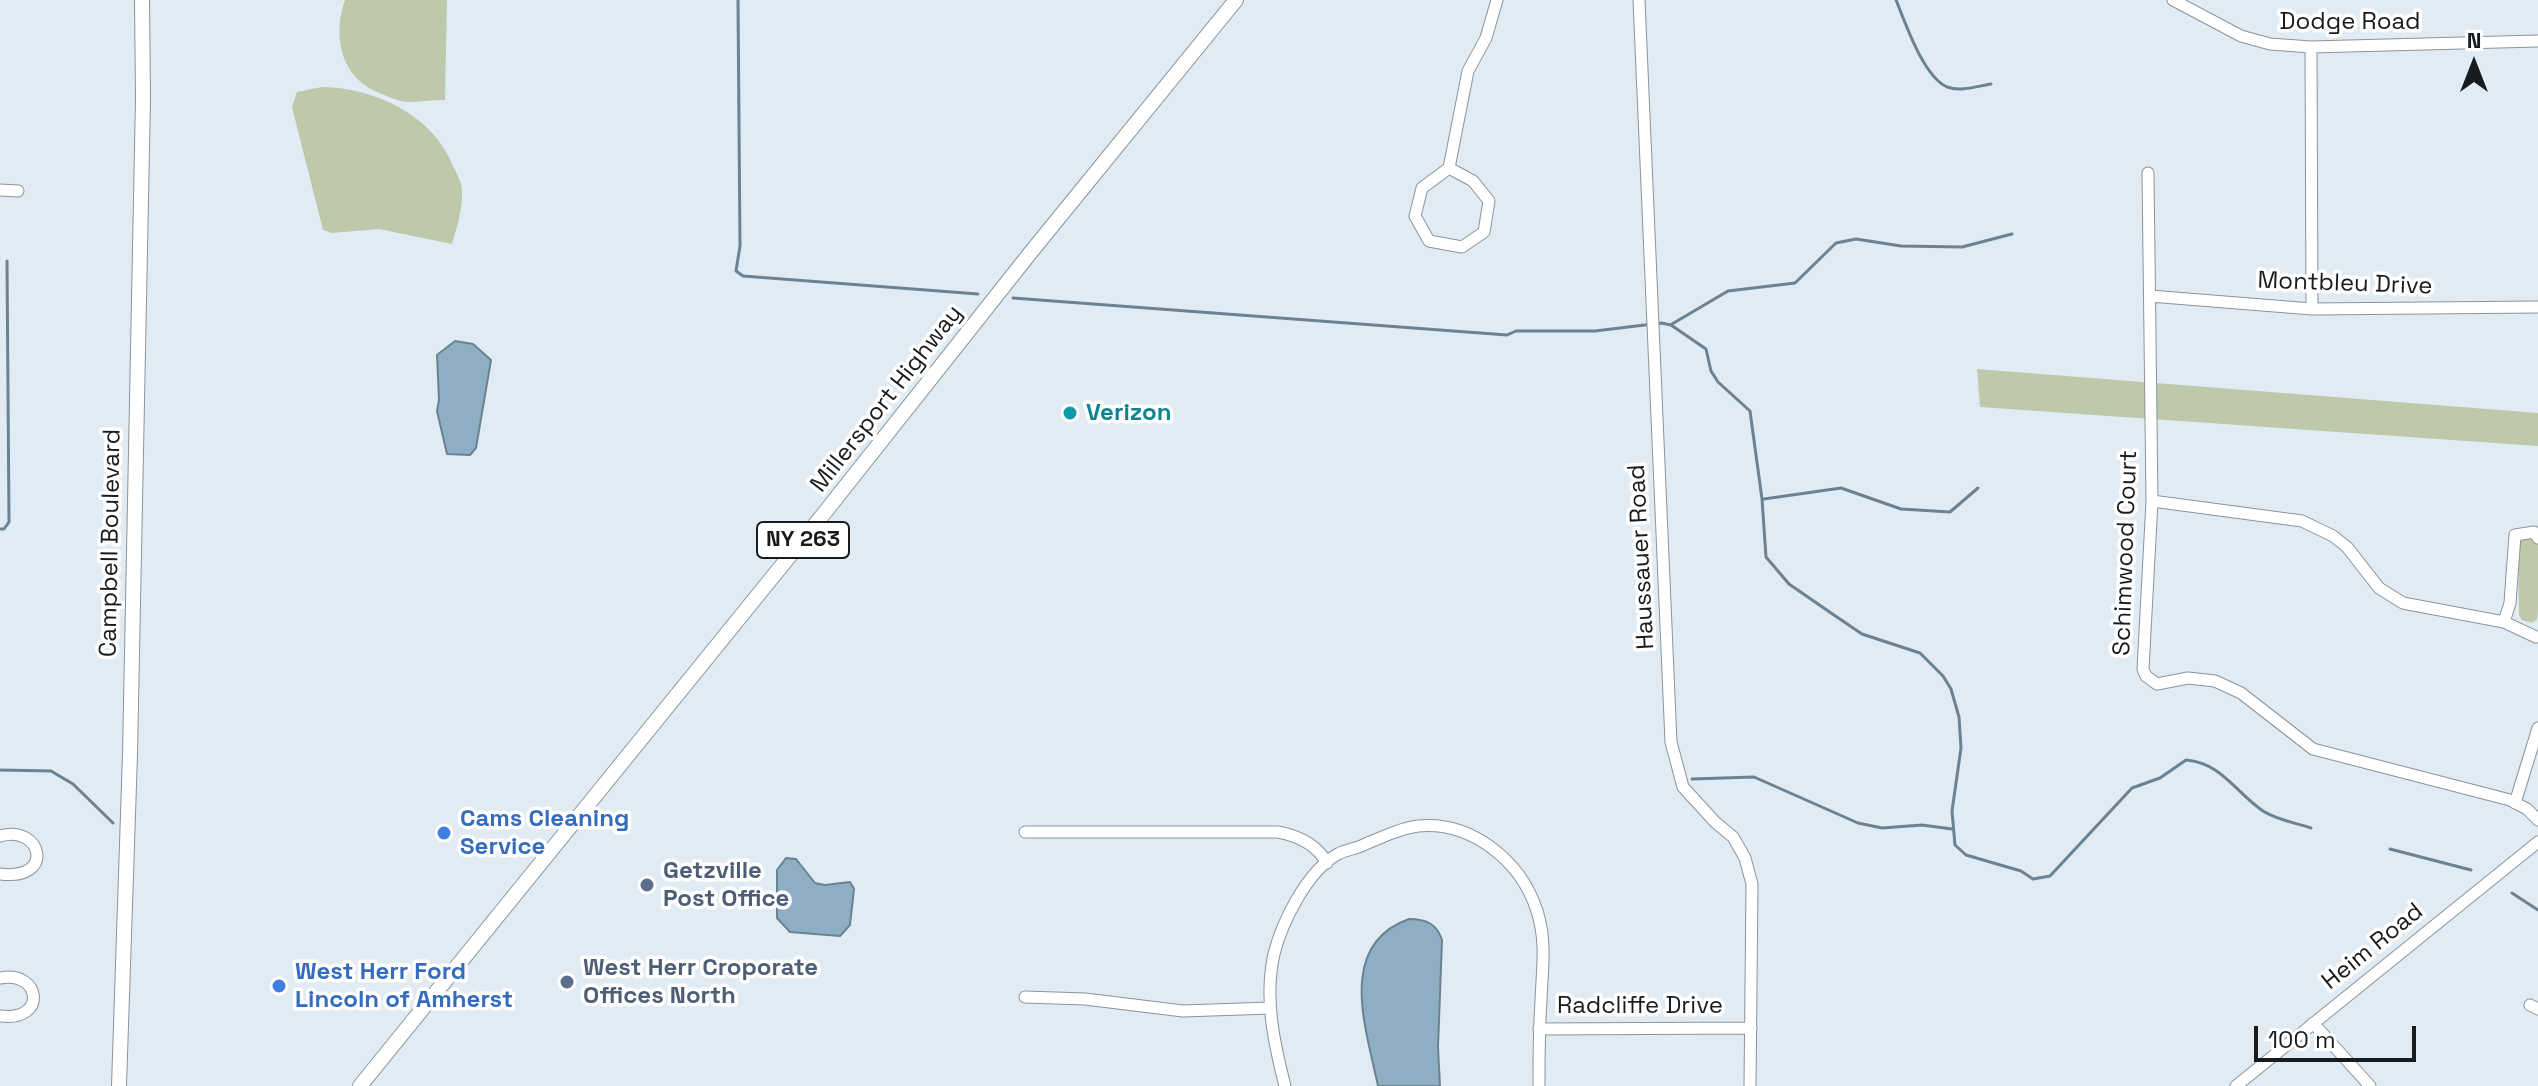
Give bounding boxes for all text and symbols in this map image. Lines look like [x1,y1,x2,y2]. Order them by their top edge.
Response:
street label: Dodge Road [2280,8,2420,36]
north arrow [2434,24,2514,104]
text: N [2467,26,2481,54]
street label: Montbleu Drive [2257,267,2433,301]
street label: Millersport Highway [805,300,969,498]
place label: Verizon [1086,399,1172,427]
marker: Verizon [1061,404,1079,422]
street label: Campbell Boulevard [95,429,127,657]
street label: Schimwood Court [2108,450,2144,656]
street label: Haussauer Road [1623,464,1661,650]
road number: NY 263 [757,522,849,558]
place label: Cams Cleaning Service [460,805,629,861]
marker: Cams Cleaning Service [435,824,453,842]
place label: Getzville Post Office [663,857,789,913]
marker: Getzville Post Office [638,876,656,894]
street label: Heim Road [2317,898,2429,996]
place label: West Herr Croporate Offices North [583,954,818,1010]
place label: West Herr Ford Lincoln of Amherst [295,958,513,1014]
marker: West Herr Croporate Offices North [558,973,576,991]
marker: West Herr Ford Lincoln of Amherst [270,977,288,995]
street label: Radcliffe Drive [1557,992,1723,1020]
scale bar [2258,1010,2420,1060]
text: 100 m [2268,1024,2336,1055]

